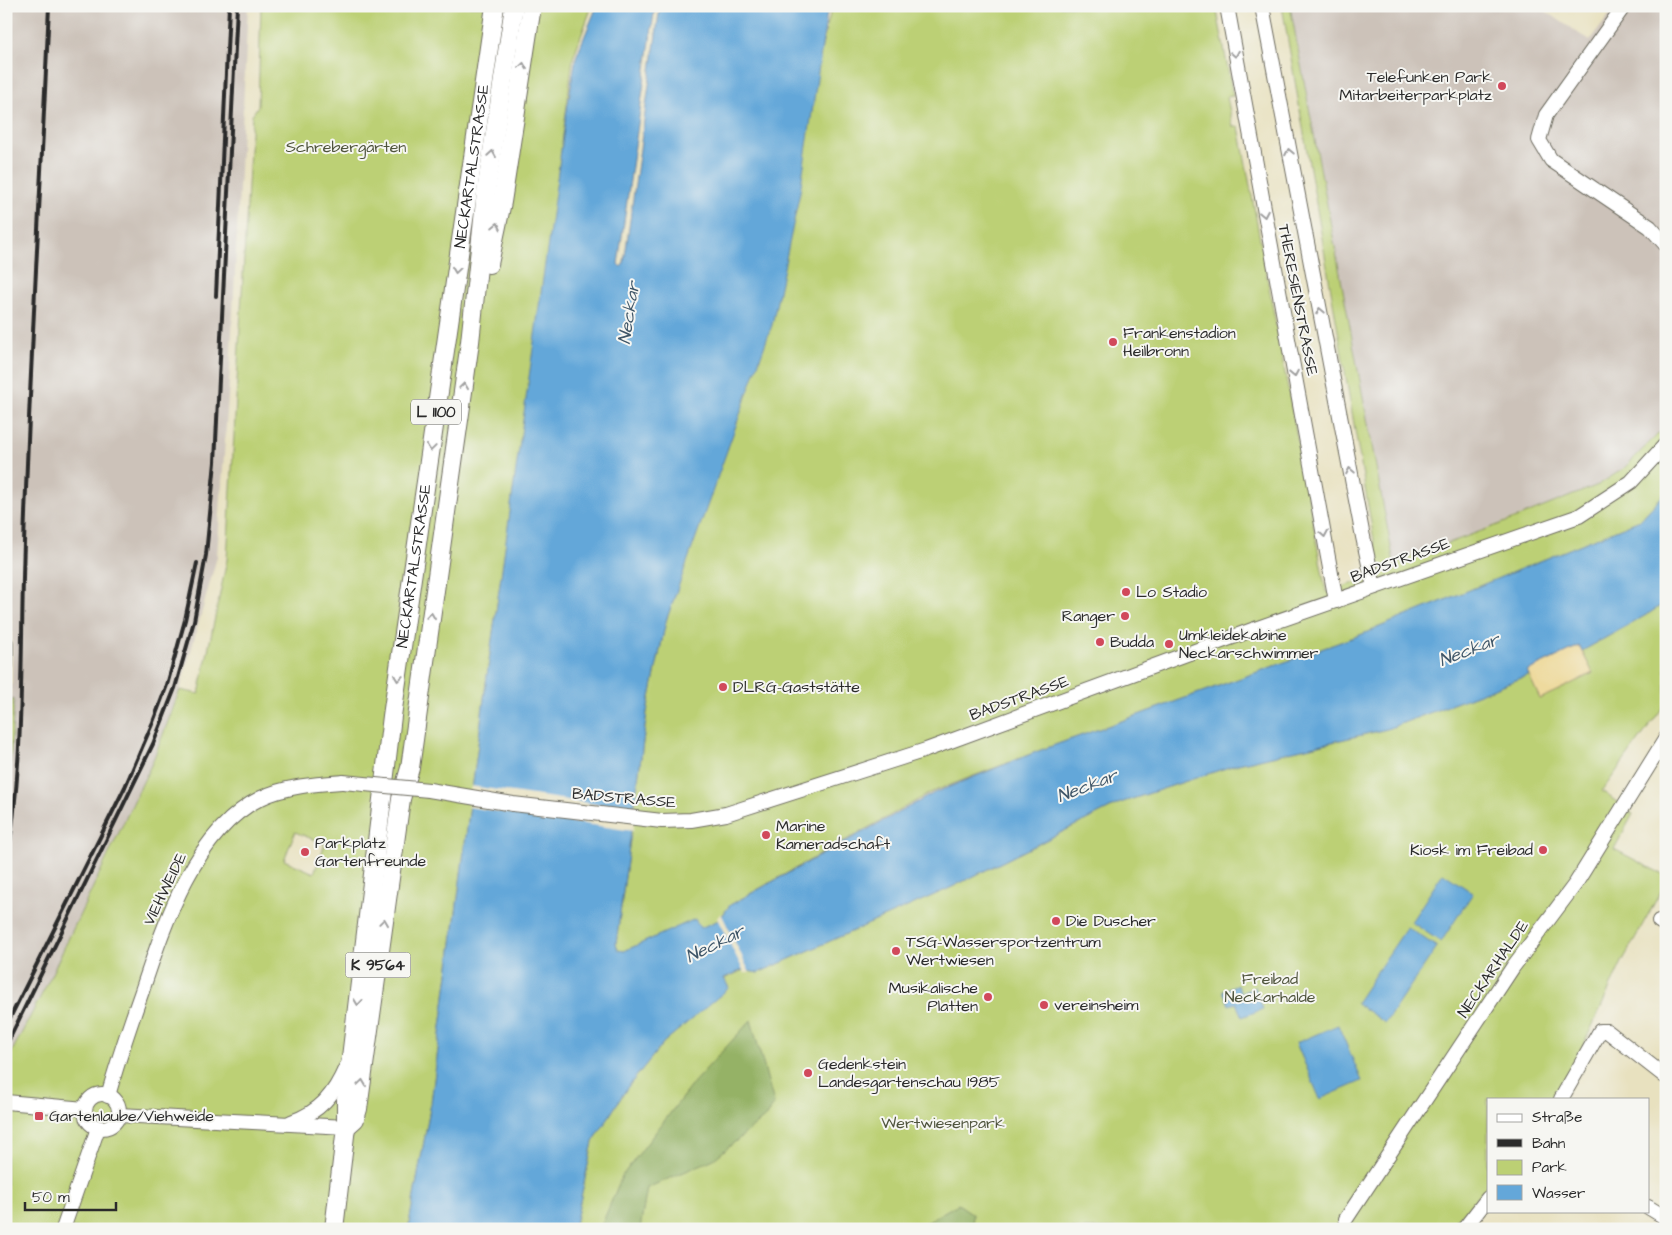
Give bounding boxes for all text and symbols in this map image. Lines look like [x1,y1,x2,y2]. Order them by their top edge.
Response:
one-way arrow [1230,50,1240,59]
one-way arrow [517,61,527,70]
place label: Telefunken Park Mitarbeiterparkplatz [1339,66,1492,106]
marker: Telefunken Park Mitarbeiterparkplatz [1496,80,1508,92]
street label: NECKARTALSTRASSE [449,82,495,250]
park label: Schrebergärten [286,136,406,159]
one-way arrow [1285,147,1295,156]
one-way arrow [486,150,497,158]
one-way arrow [1258,210,1269,219]
one-way arrow [491,222,501,231]
street label: THERESIENSTRASSE [1272,222,1324,378]
one-way arrow [451,266,462,274]
water label: Neckar [612,278,647,346]
one-way arrow [1315,307,1325,316]
place label: Frankenstadion Heilbronn [1123,322,1236,362]
marker: Frankenstadion Heilbronn [1107,336,1119,348]
one-way arrow [1288,369,1299,378]
one-way arrow [458,381,469,389]
road number: L 1100 [411,400,461,424]
one-way arrow [426,444,436,452]
one-way arrow [1346,466,1356,475]
street label: NECKARTALSTRASSE [391,482,437,649]
one-way arrow [1318,529,1328,538]
street label: BADSTRASSE [1347,532,1453,588]
place label: Lo Stadio [1136,581,1207,603]
marker: Lo Stadio [1120,586,1132,598]
place label: Ranger [1062,605,1115,628]
marker: Ranger [1119,610,1131,622]
one-way arrow [426,611,436,620]
place label: Umkleidekabine Neckarschwimmer [1179,624,1319,664]
water label: Neckar [1435,626,1505,673]
place label: Budda [1110,631,1154,653]
marker: Budda [1094,636,1106,648]
marker: Umkleidekabine Neckarschwimmer [1163,638,1175,650]
street label: BADSTRASSE [966,670,1072,726]
one-way arrow [393,674,403,682]
place label: DLRG-Gaststätte [733,676,860,698]
marker: DLRG-Gaststätte [717,681,729,693]
water label: Neckar [1053,762,1123,809]
street label: BADSTRASSE [571,783,677,814]
place label: Marine Kameradschaft [776,815,891,855]
marker: Marine Kameradschaft [760,829,772,841]
place label: Parkplatz Gartenfreunde [315,832,426,872]
place label: Kiosk im Freibad [1410,839,1533,861]
marker: Kiosk im Freibad [1537,844,1549,856]
marker: Parkplatz Gartenfreunde [299,846,311,858]
street label: VIEHWEIDE [138,848,192,929]
place label: Die Duscher [1066,910,1156,932]
marker: Die Duscher [1050,915,1062,927]
street label: NECKARHALDE [1452,916,1534,1022]
one-way arrow [379,918,389,926]
water label: Neckar [681,918,750,969]
place label: TSG-Wassersportzentrum Wertwiesen [906,931,1101,971]
marker: TSG-Wassersportzentrum Wertwiesen [890,945,902,957]
road number: K 9564 [346,952,410,978]
park label: Freibad Neckarhalde [1224,968,1316,1008]
place label: Musikalische Platten [889,977,978,1017]
marker: Musikalische Platten [982,991,994,1003]
place label: vereinsheim [1054,994,1139,1016]
one-way arrow [353,998,364,1006]
marker: vereinsheim [1038,999,1050,1011]
place label: Gedenkstein Landesgartenschau 1985 [818,1053,1001,1094]
marker: Gedenkstein Landesgartenschau 1985 [802,1067,814,1079]
one-way arrow [356,1079,367,1087]
legend [1487,1098,1650,1212]
place label: Gartenlaube/Viehweide [49,1105,214,1127]
text: Straße [1532,1107,1582,1128]
marker: Gartenlaube/Viehweide [33,1110,45,1122]
park label: Wertwiesenpark [881,1112,1005,1134]
text: Bahn [1532,1133,1566,1154]
text: Park [1532,1157,1567,1178]
scale bar [25,1180,116,1212]
text: Wasser [1532,1183,1585,1204]
text: 50 m [32,1187,70,1208]

